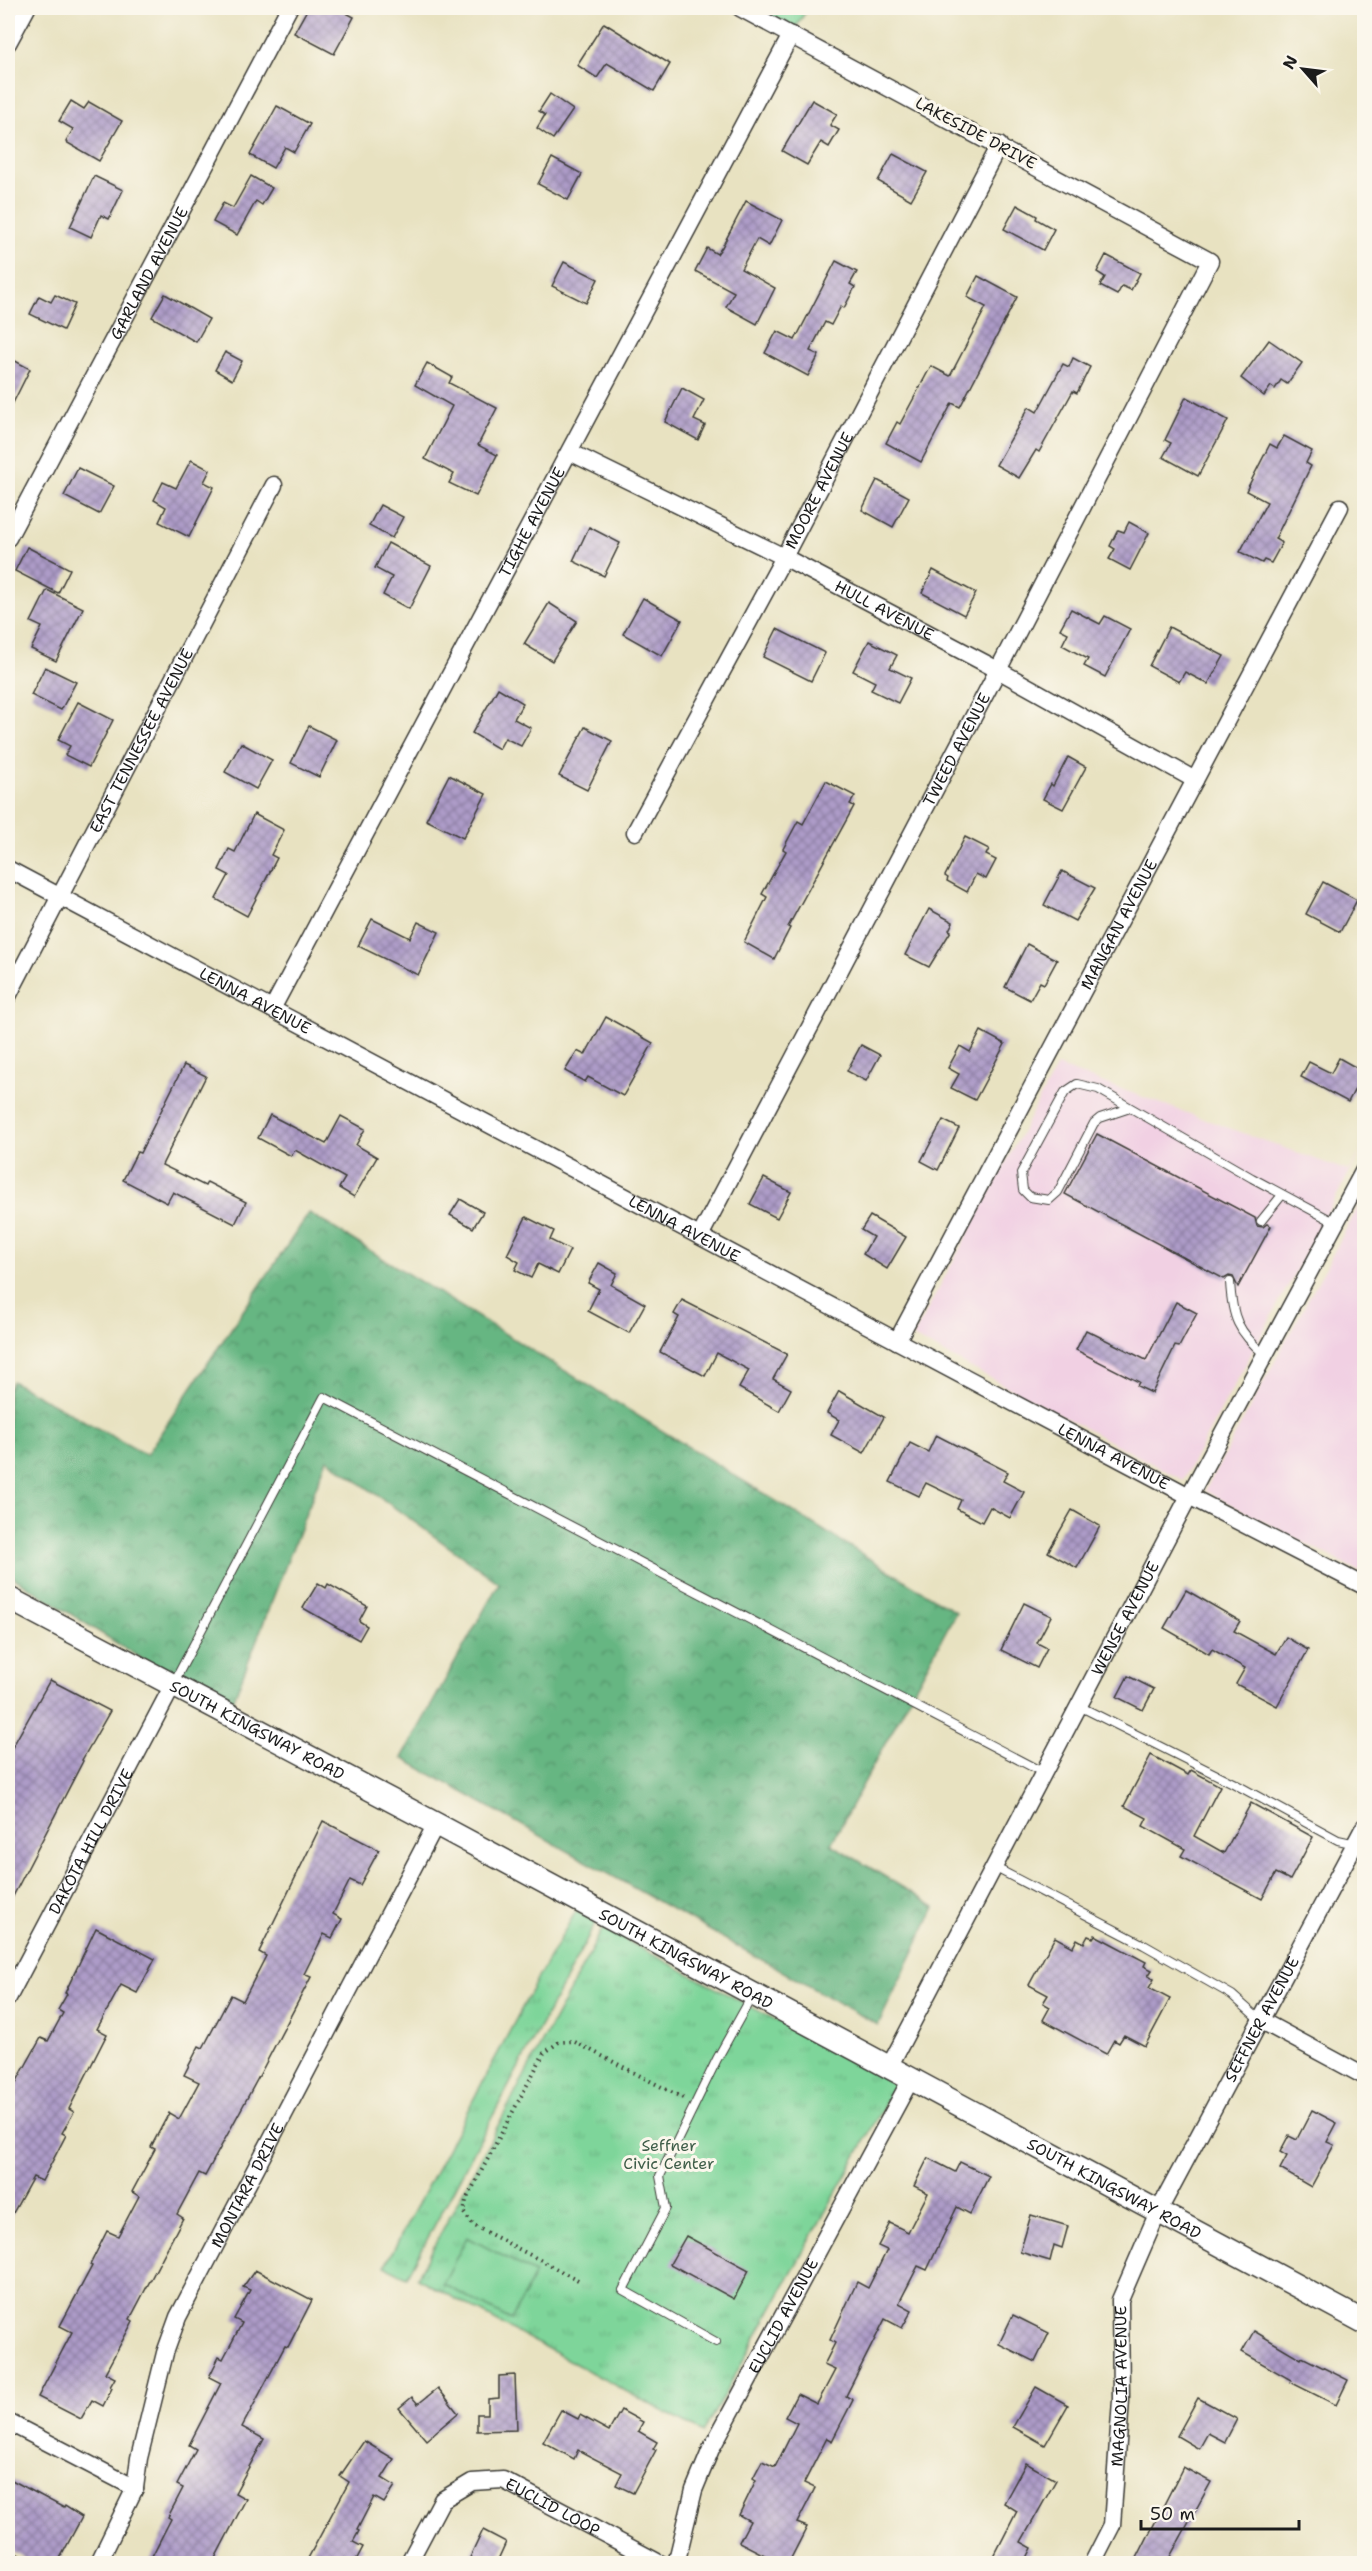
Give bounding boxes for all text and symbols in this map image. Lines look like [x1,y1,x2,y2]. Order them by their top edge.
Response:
north arrow [1273,39,1333,99]
text: N [1278,52,1302,73]
street label: LAKESIDE DRIVE [912,92,1040,174]
street label: GARLAND AVENUE [105,203,192,343]
street label: MOORE AVENUE [780,428,858,552]
street label: TIGHE AVENUE [494,463,570,581]
street label: HULL AVENUE [831,575,938,645]
street label: EAST TENNESSEE AVENUE [84,645,198,836]
street label: TWEED AVENUE [918,689,995,810]
street label: MANGAN AVENUE [1075,855,1162,993]
street label: LENNA AVENUE [196,962,315,1039]
street label: LENNA AVENUE [625,1190,744,1266]
street label: LENNA AVENUE [1054,1418,1173,1494]
street label: WENSE AVENUE [1086,1558,1163,1679]
street label: SOUTH KINGSWAY ROAD [166,1675,348,1784]
street label: DAKOTA HILL DRIVE [43,1765,138,1918]
street label: SOUTH KINGSWAY ROAD [596,1903,777,2014]
street label: SEFFNER AVENUE [1219,1953,1303,2085]
street label: MONTARA DRIVE [206,2119,288,2251]
street label: SOUTH KINGSWAY ROAD [1024,2133,1205,2243]
park label: Seffner Civic Center [623,2135,715,2174]
street label: EUCLID AVENUE [743,2254,823,2377]
street label: MAGNOLIA AVENUE [1106,2305,1132,2467]
street label: EUCLID LOOP [502,2473,604,2540]
scale bar [1141,2493,1298,2531]
text: 50 m [1150,2502,1195,2526]

